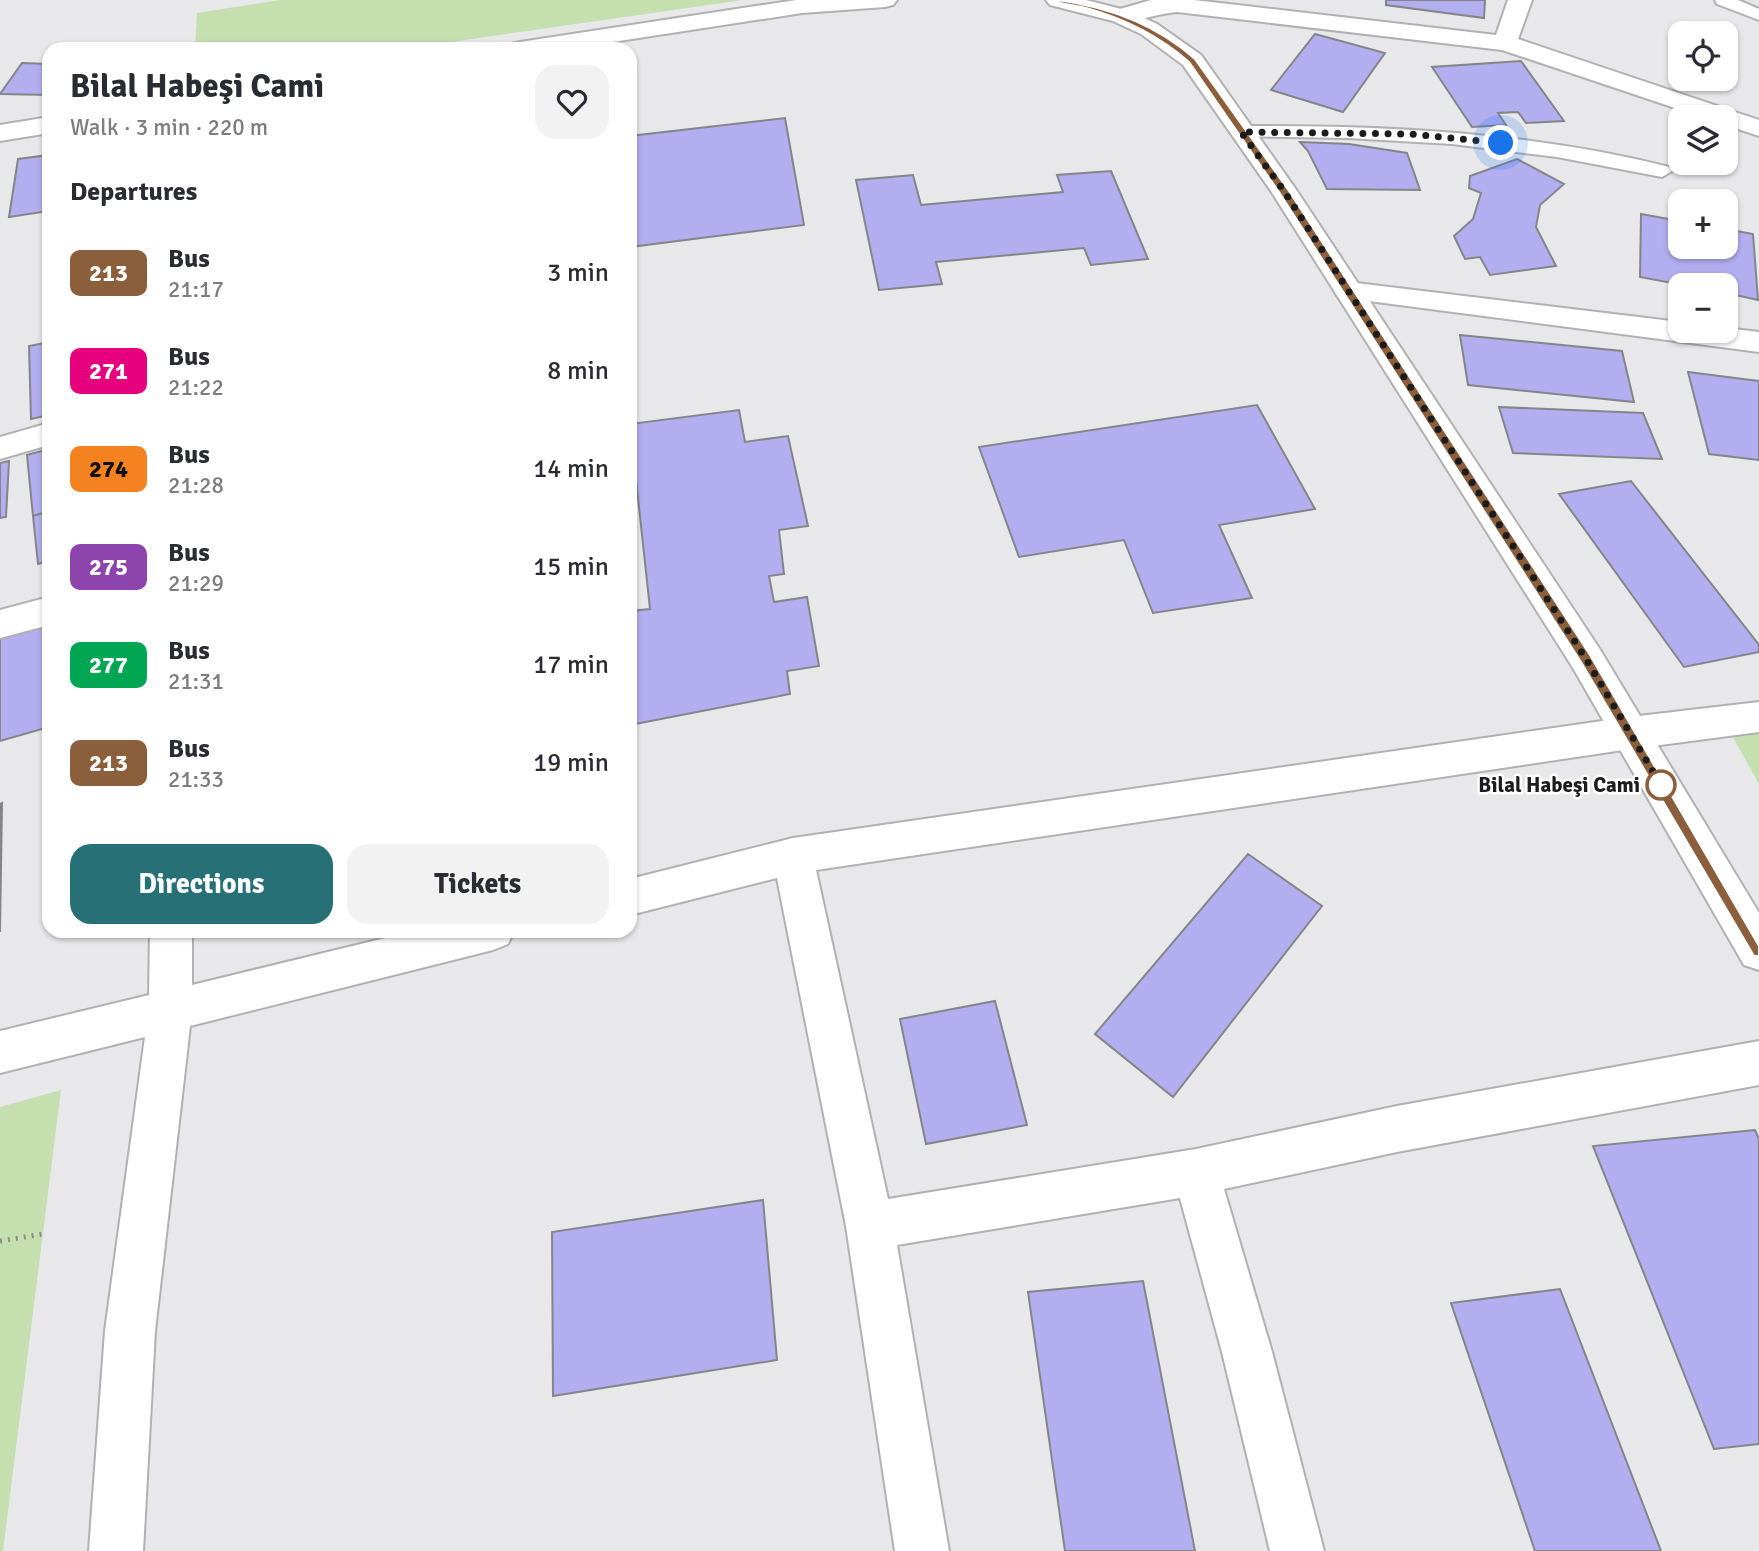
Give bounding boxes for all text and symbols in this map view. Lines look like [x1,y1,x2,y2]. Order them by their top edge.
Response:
map controls [1668,21,1738,343]
button: locate [1668,21,1738,91]
button: heart [535,65,609,139]
text: Bilal Habeşi Cami [70,66,324,107]
button: layers [1668,105,1738,175]
text: Walk · 3 min · 220 m [70,113,268,142]
your location [1483,125,1518,160]
text: Departures [70,176,197,208]
button: + [1668,189,1738,259]
text: Bus [168,243,210,275]
text: 3 min [547,257,609,289]
text: 213 [89,258,128,288]
button: − [1668,273,1738,343]
text: 21:17 [168,275,224,304]
text: Bus [168,341,210,373]
text: 8 min [547,355,609,387]
text: 271 [89,356,128,386]
text: 21:22 [168,373,224,402]
text: Bus [168,439,210,471]
text: 14 min [533,453,609,485]
text: 274 [89,454,128,484]
text: 21:28 [168,471,224,500]
text: Bus [168,537,210,569]
text: 15 min [533,551,609,583]
text: 275 [89,552,128,582]
text: 21:29 [168,569,224,598]
text: Bus [168,635,210,667]
text: 17 min [533,649,609,681]
text: 277 [89,650,128,680]
text: 21:31 [168,667,224,696]
text: Bus [168,733,210,765]
text: 19 min [533,747,609,779]
text: 213 [89,748,128,778]
text: 21:33 [168,765,224,794]
marker: Bilal Habeşi Cami [1646,770,1676,800]
place label: Bilal Habeşi Cami [1478,772,1640,798]
button: Directions [70,844,333,924]
button: Tickets [347,844,609,924]

